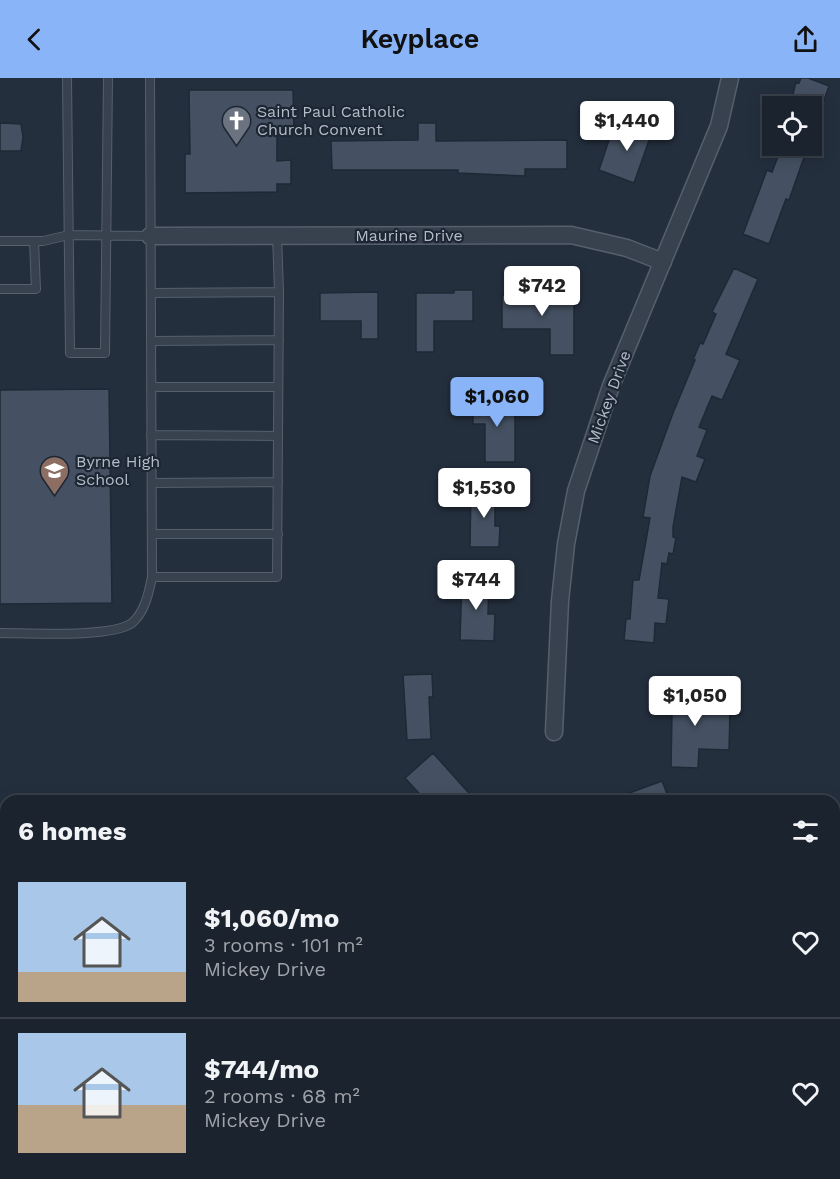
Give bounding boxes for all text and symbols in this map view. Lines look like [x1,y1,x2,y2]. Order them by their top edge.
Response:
icon: back [18,23,51,56]
text: Keyplace [360,23,480,55]
icon: share [789,23,822,56]
map controls [762,96,822,156]
button: locate [762,96,822,156]
pin: $1,440 [578,101,676,152]
place label: Saint Paul Catholic Church Convent [257,102,405,139]
church icon: Saint Paul Catholic Church Convent [220,104,252,146]
text: $1,440 [594,108,660,132]
street label: Maurine Drive [355,226,463,245]
pin: $742 [506,266,578,317]
text: $742 [518,273,566,297]
street label: Mickey Drive [583,348,635,446]
pin: $1,060 [448,377,546,428]
text: $1,060 [464,384,530,408]
place label: Byrne High School [76,452,160,489]
school or university icon: Byrne High School [39,454,71,496]
pin: $1,530 [435,468,533,519]
text: $1,530 [452,475,516,499]
pin: $744 [440,560,512,611]
text: $744 [451,567,501,591]
pin: $1,050 [646,676,744,727]
text: $1,050 [663,683,727,707]
icon: filters [789,815,822,848]
text: 6 homes [18,816,127,846]
text: $1,060/mo [204,903,339,933]
icon: home [66,906,138,978]
icon: heart [789,926,822,959]
text: 3 rooms · 101 m² [204,933,363,957]
text: Mickey Drive [204,957,326,981]
text: $744/mo [204,1054,319,1084]
icon: home [66,1057,138,1129]
icon: heart [789,1077,822,1110]
text: 2 rooms · 68 m² [204,1084,360,1108]
text: Mickey Drive [204,1108,326,1132]

